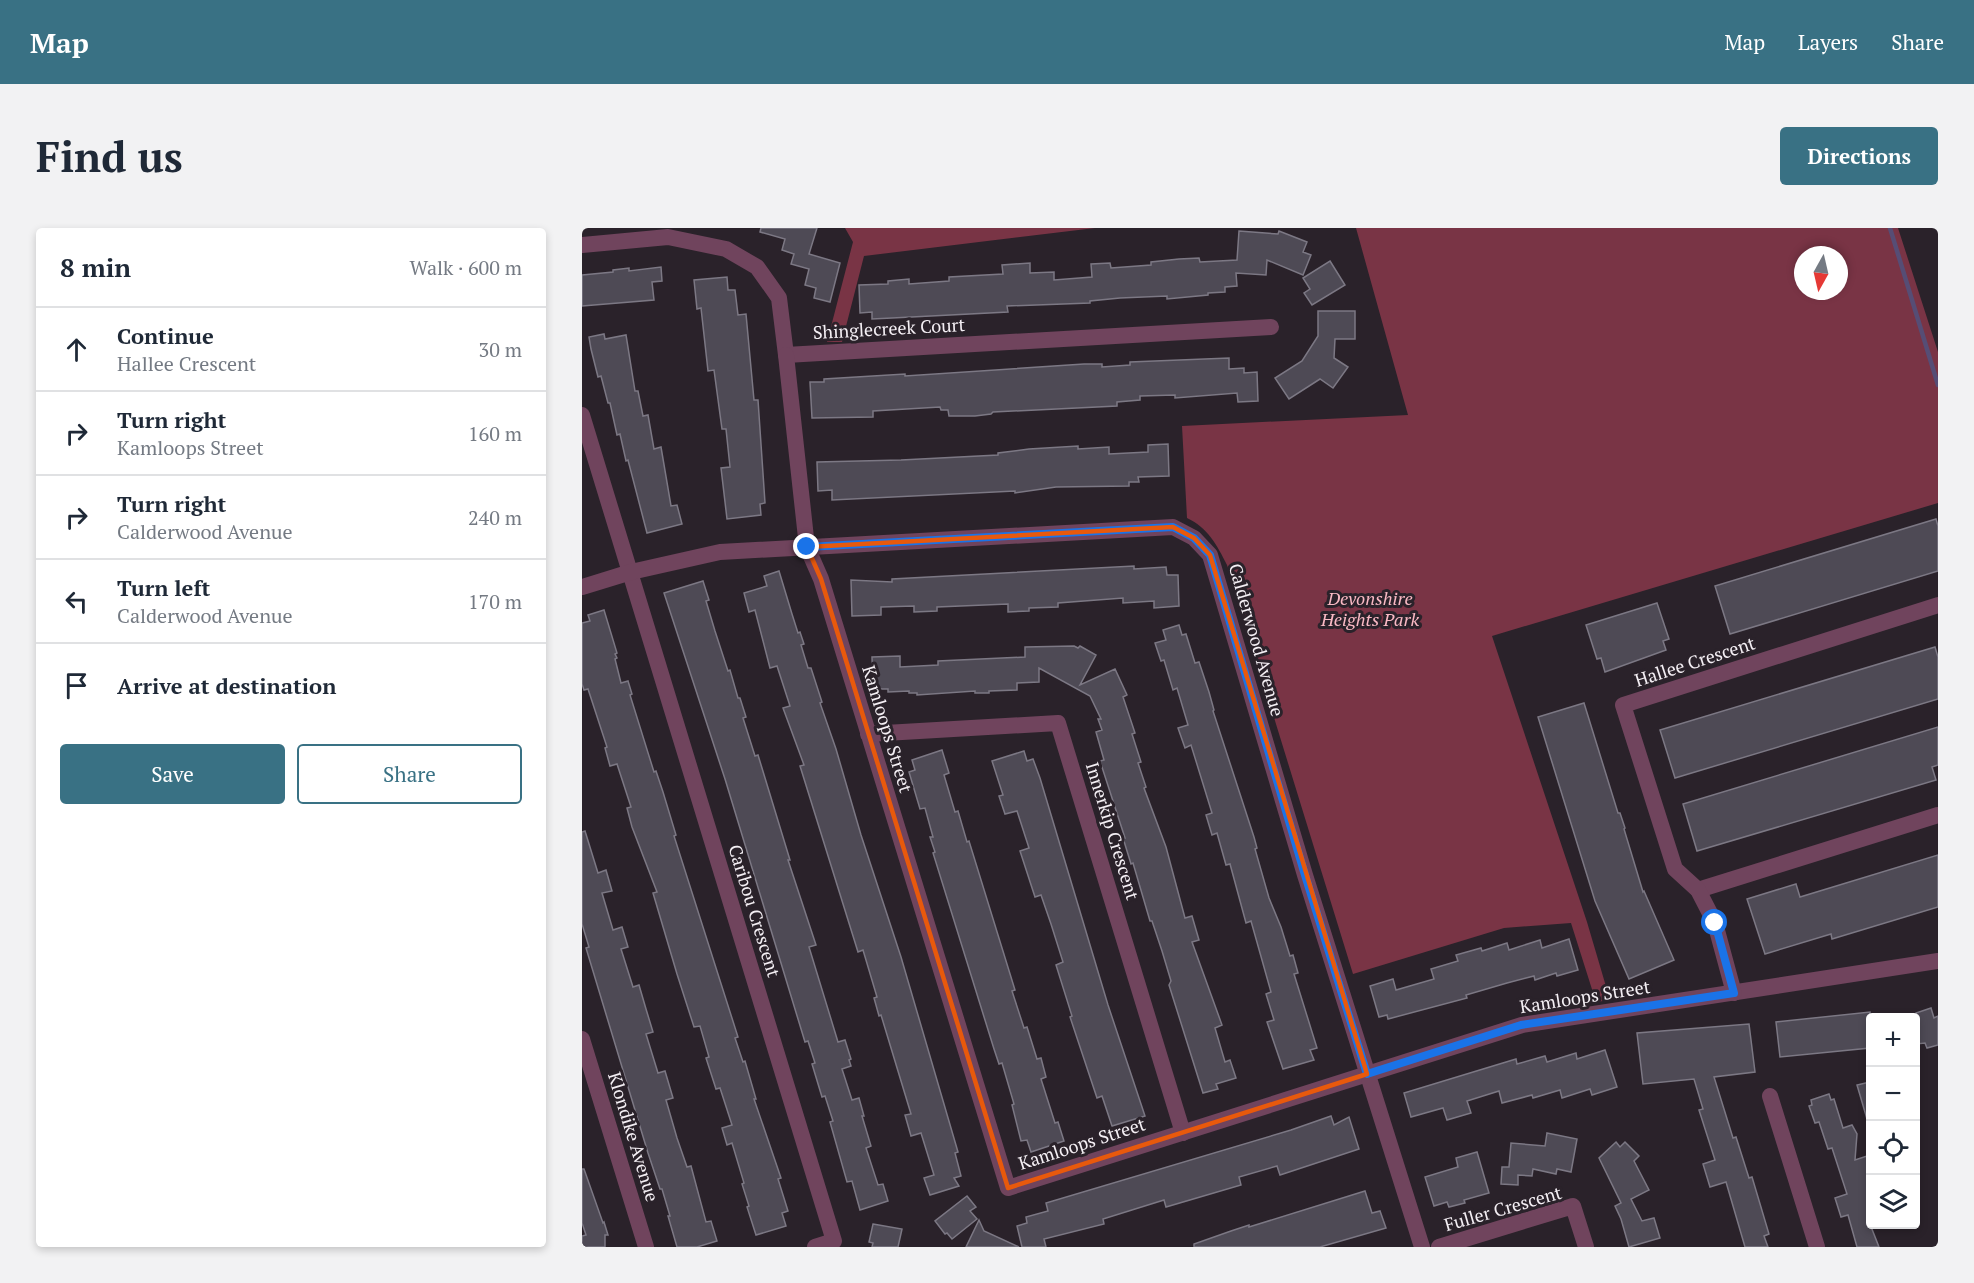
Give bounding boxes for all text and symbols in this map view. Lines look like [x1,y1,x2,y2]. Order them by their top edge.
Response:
text: Map [30,24,89,61]
text: Map [1724,28,1765,56]
text: Layers [1798,28,1858,56]
text: Share [1891,28,1944,56]
button: Directions [1780,127,1938,185]
text: Find us [36,128,183,184]
north arrow [1794,246,1848,300]
text: 8 min [60,250,131,284]
text: Walk · 600 m [410,254,522,281]
street label: Shinglecreek Court [812,312,966,344]
text: Continue [117,321,214,350]
icon: ahead [60,333,93,366]
text: 30 m [479,336,522,363]
text: Hallee Crescent [117,350,256,377]
text: Turn right [117,405,226,434]
icon: right [60,417,93,450]
text: 160 m [468,420,522,447]
text: Kamloops Street [117,434,264,461]
text: Turn right [117,489,226,518]
icon: right [60,501,93,534]
text: 240 m [468,504,522,531]
text: Calderwood Avenue [117,518,293,545]
route end [793,533,819,559]
street label: Calderwood Avenue [1224,560,1290,719]
text: Turn left [117,573,210,602]
icon: left [60,585,93,618]
park label: Devonshire Heights Park [1320,586,1419,631]
text: 170 m [468,588,522,615]
text: Calderwood Avenue [117,602,293,629]
street label: Hallee Crescent [1631,630,1758,692]
street label: Kamloops Street [857,662,919,796]
icon: arrive [60,669,93,702]
text: Arrive at destination [117,671,336,700]
button: Save [60,744,285,804]
button: Share [297,744,522,804]
street label: Innerkip Crescent [1081,759,1145,903]
street label: Caribou Crescent [723,842,787,980]
route start [1701,909,1727,935]
street label: Kamloops Street [1518,974,1652,1018]
map controls [1866,1013,1920,1229]
button: + [1866,1013,1920,1067]
button: − [1866,1067,1920,1121]
street label: Klondike Avenue [603,1069,665,1204]
street label: Kamloops Street [1015,1111,1148,1175]
button: locate [1866,1121,1920,1175]
button: layers [1866,1175,1920,1229]
street label: Fuller Crescent [1441,1180,1565,1236]

